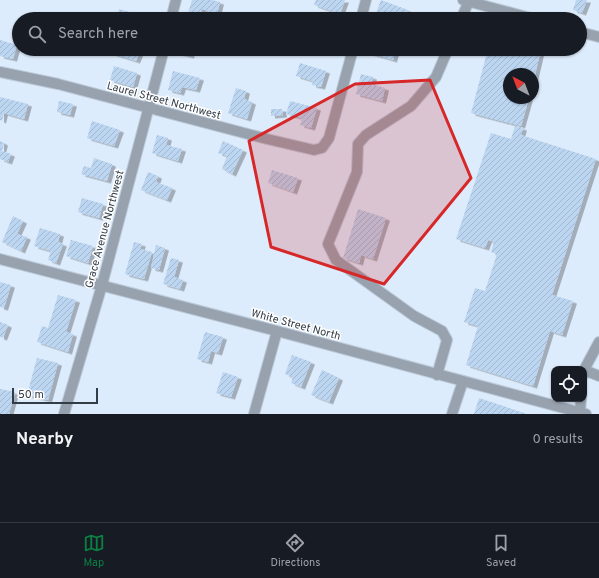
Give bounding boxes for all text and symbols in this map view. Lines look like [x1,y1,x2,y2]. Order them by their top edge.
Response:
search box [12,12,587,56]
icon: search [26,23,48,45]
text: Search here [58,25,138,44]
north arrow [503,68,539,104]
street label: Laurel Street Northwest [105,79,222,123]
street label: Grace Avenue Northwest [82,169,127,290]
street label: White Street North [249,306,342,344]
map controls [551,366,587,402]
button: locate [551,366,587,402]
scale bar [12,386,98,405]
text: 50 m [18,388,44,402]
text: Nearby [16,429,73,451]
text: 0 results [532,432,583,448]
tab: Map [83,532,105,570]
tab: Directions [270,532,320,570]
tab: Saved [486,532,516,570]

